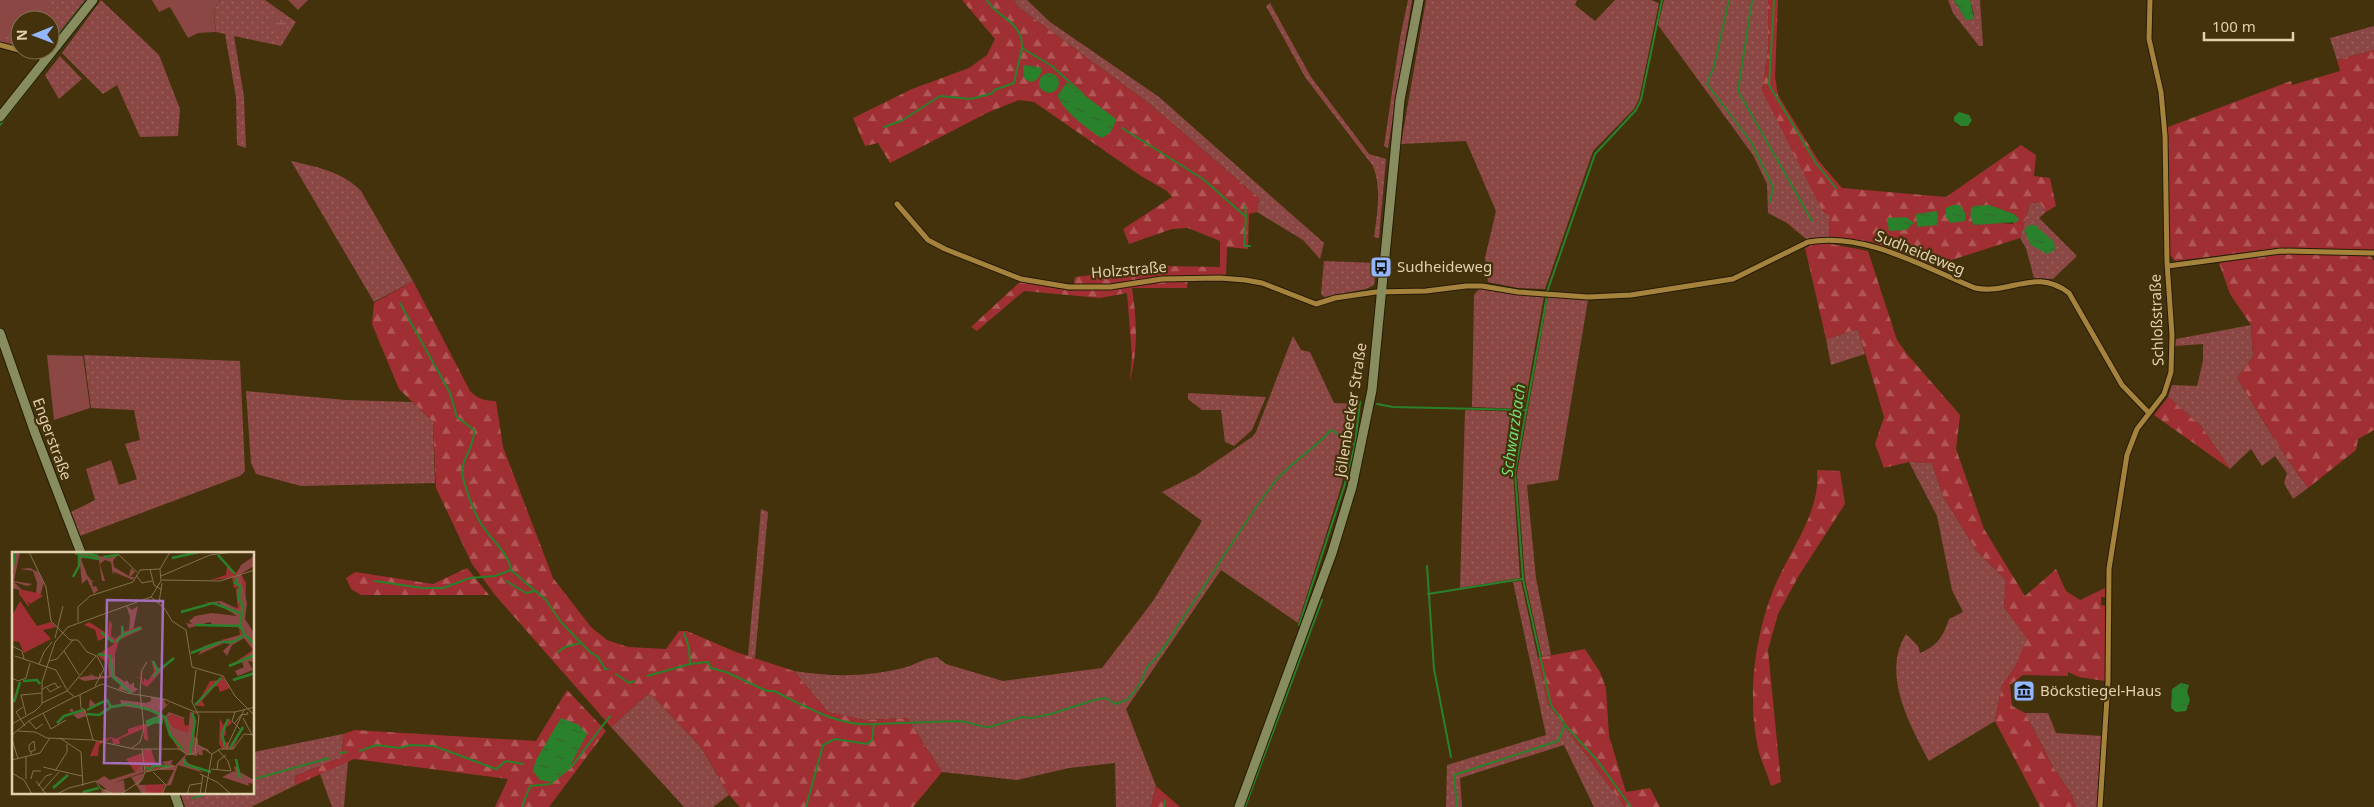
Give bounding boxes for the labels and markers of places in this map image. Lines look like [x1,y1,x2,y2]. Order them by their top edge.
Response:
bus stop icon: Sudheideweg [1369,255,1393,279]
place label: Sudheideweg [1397,256,1492,276]
museum icon: Böckstiegel-Haus [2012,679,2036,703]
place label: Böckstiegel-Haus [2040,680,2161,700]

